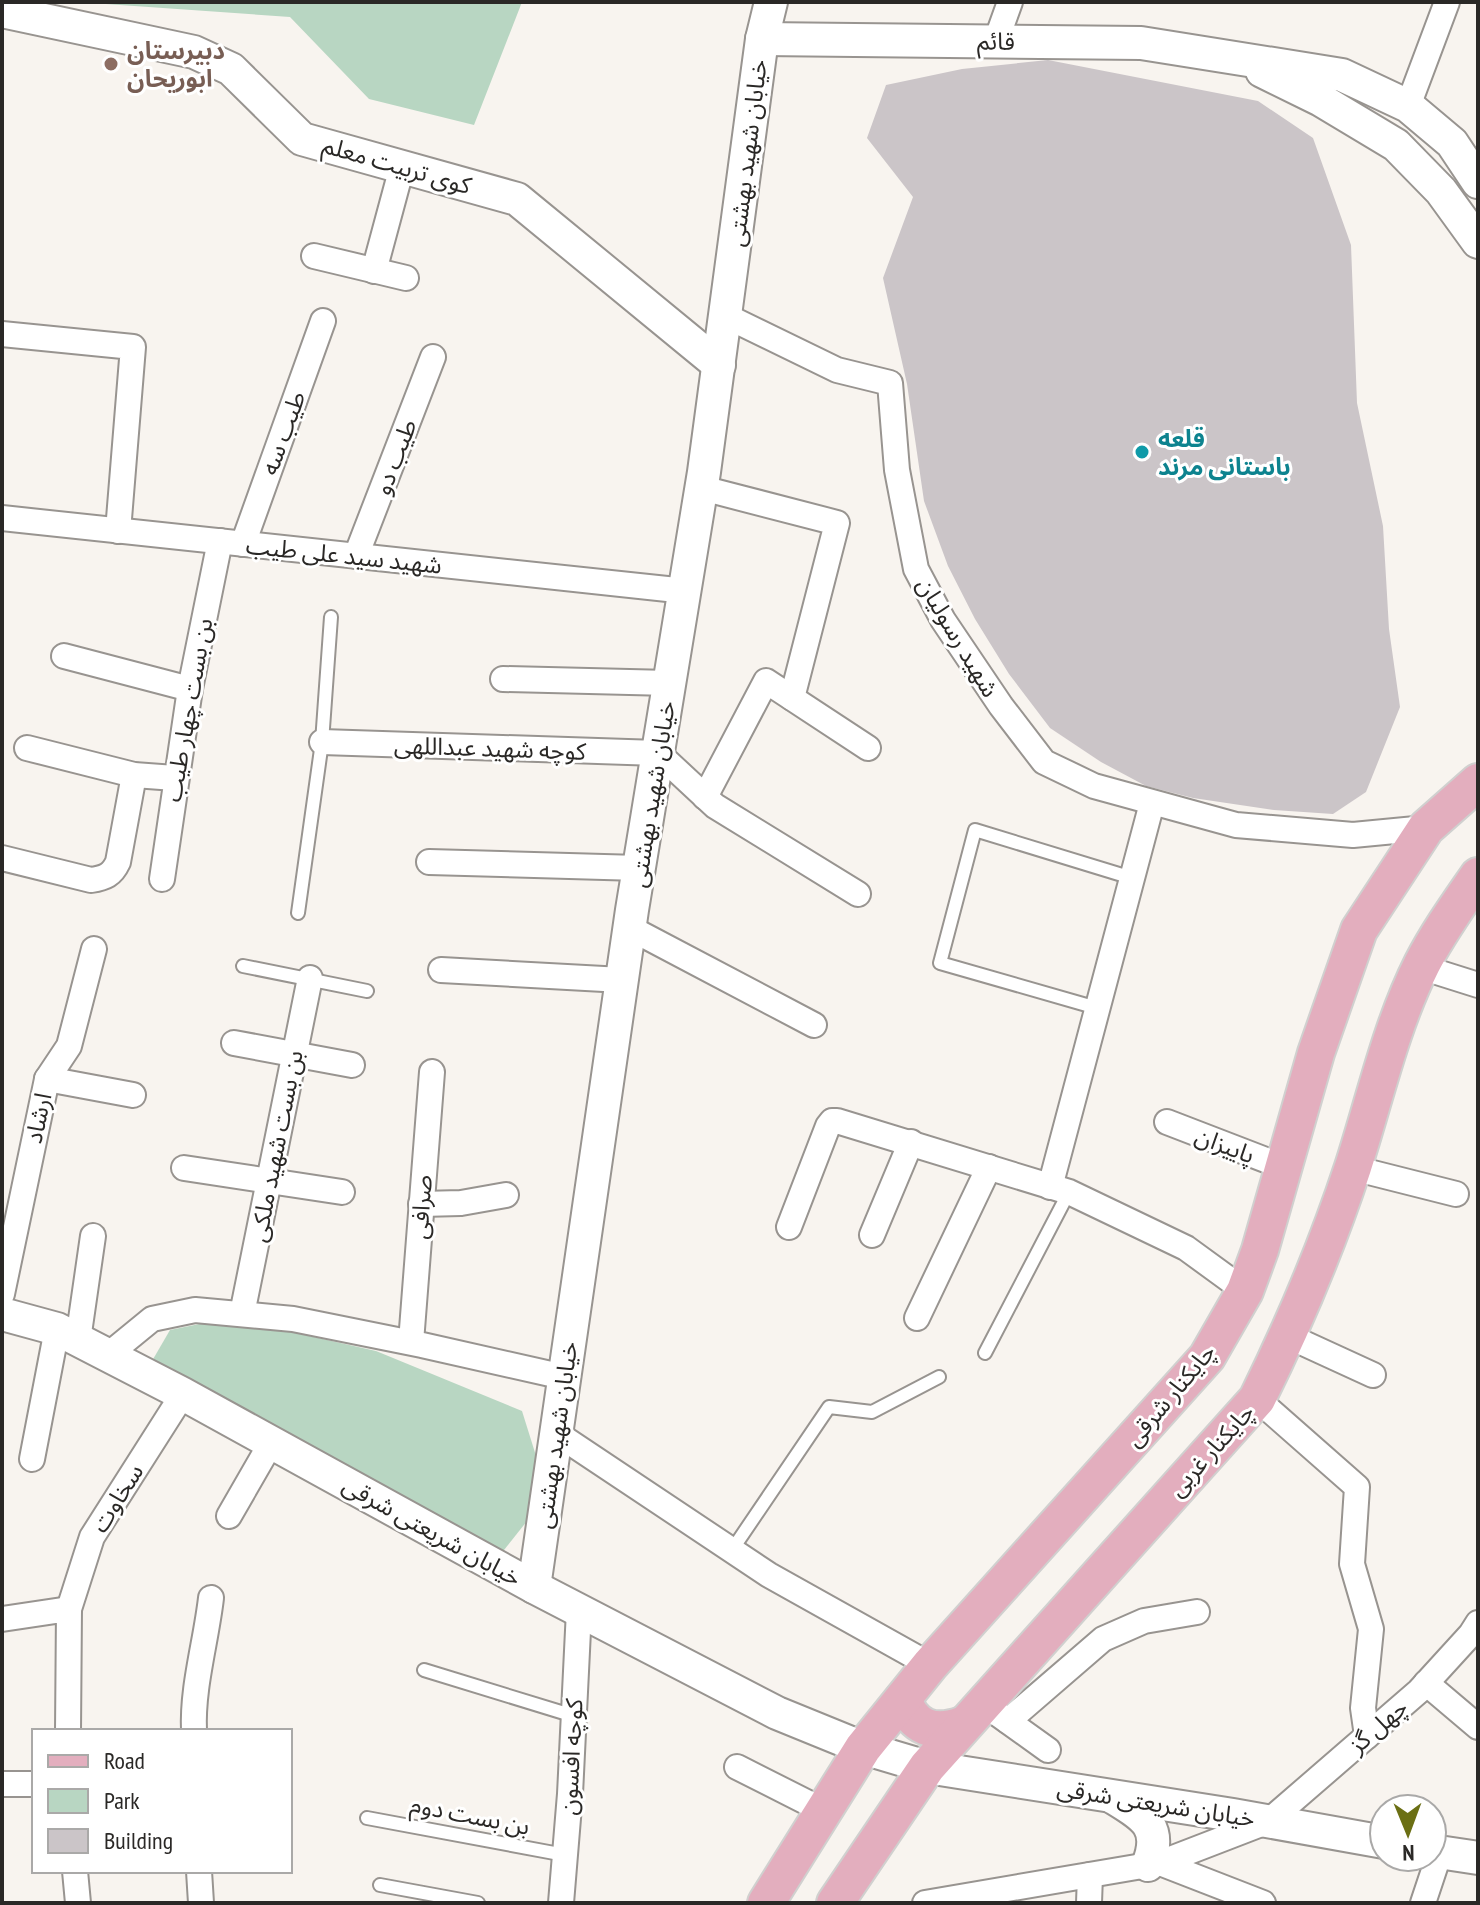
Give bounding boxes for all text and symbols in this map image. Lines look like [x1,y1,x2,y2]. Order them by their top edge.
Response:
street label: قائم [977,25,1015,59]
place label: دبیرستان ابوریحان [127,35,225,94]
marker: دبیرستان ابوریحان [102,55,120,73]
street label: خیابان شهید بهشتی [720,58,774,248]
street label: کوی تربیت معلم [319,129,476,203]
street label: طیب سه [254,387,312,479]
street label: طیب دو [366,415,424,499]
place label: قلعه باستانی مرند [1158,423,1291,482]
marker: قلعه باستانی مرند [1133,443,1151,461]
street label: شهید سید علی طیب [244,529,444,581]
street label: شهید رسولیان [910,571,1006,703]
street label: بن بست چهار طیب [157,616,219,804]
street label: خیابان شهید بهشتی [622,698,682,890]
street label: کوچه شهید عبداللهی [394,729,588,767]
street label: بن بست شهید ملکی [242,1047,310,1245]
street label: ارشاد [18,1090,58,1146]
street label: پاییزان [1191,1120,1259,1171]
street label: صرافی [403,1174,439,1240]
street label: چایکنار شرقی [1118,1337,1222,1453]
street label: خیابان شهید بهشتی [528,1340,584,1530]
street label: چایکنار غربی [1161,1397,1261,1503]
street label: سخاوت [84,1458,150,1538]
street label: خیابان شریعتی شرقی [337,1469,527,1593]
street label: چهل گز [1341,1692,1414,1761]
street label: كوچه افسون [552,1697,590,1816]
legend [32,1729,292,1873]
text: Road [104,1745,145,1776]
street label: خیابان شریعتی شرقی [1055,1772,1257,1834]
text: Park [104,1785,140,1816]
street label: بن بست دوم [407,1788,532,1845]
north arrow [1368,1793,1448,1873]
text: Building [104,1825,173,1856]
text: N [1402,1839,1415,1867]

